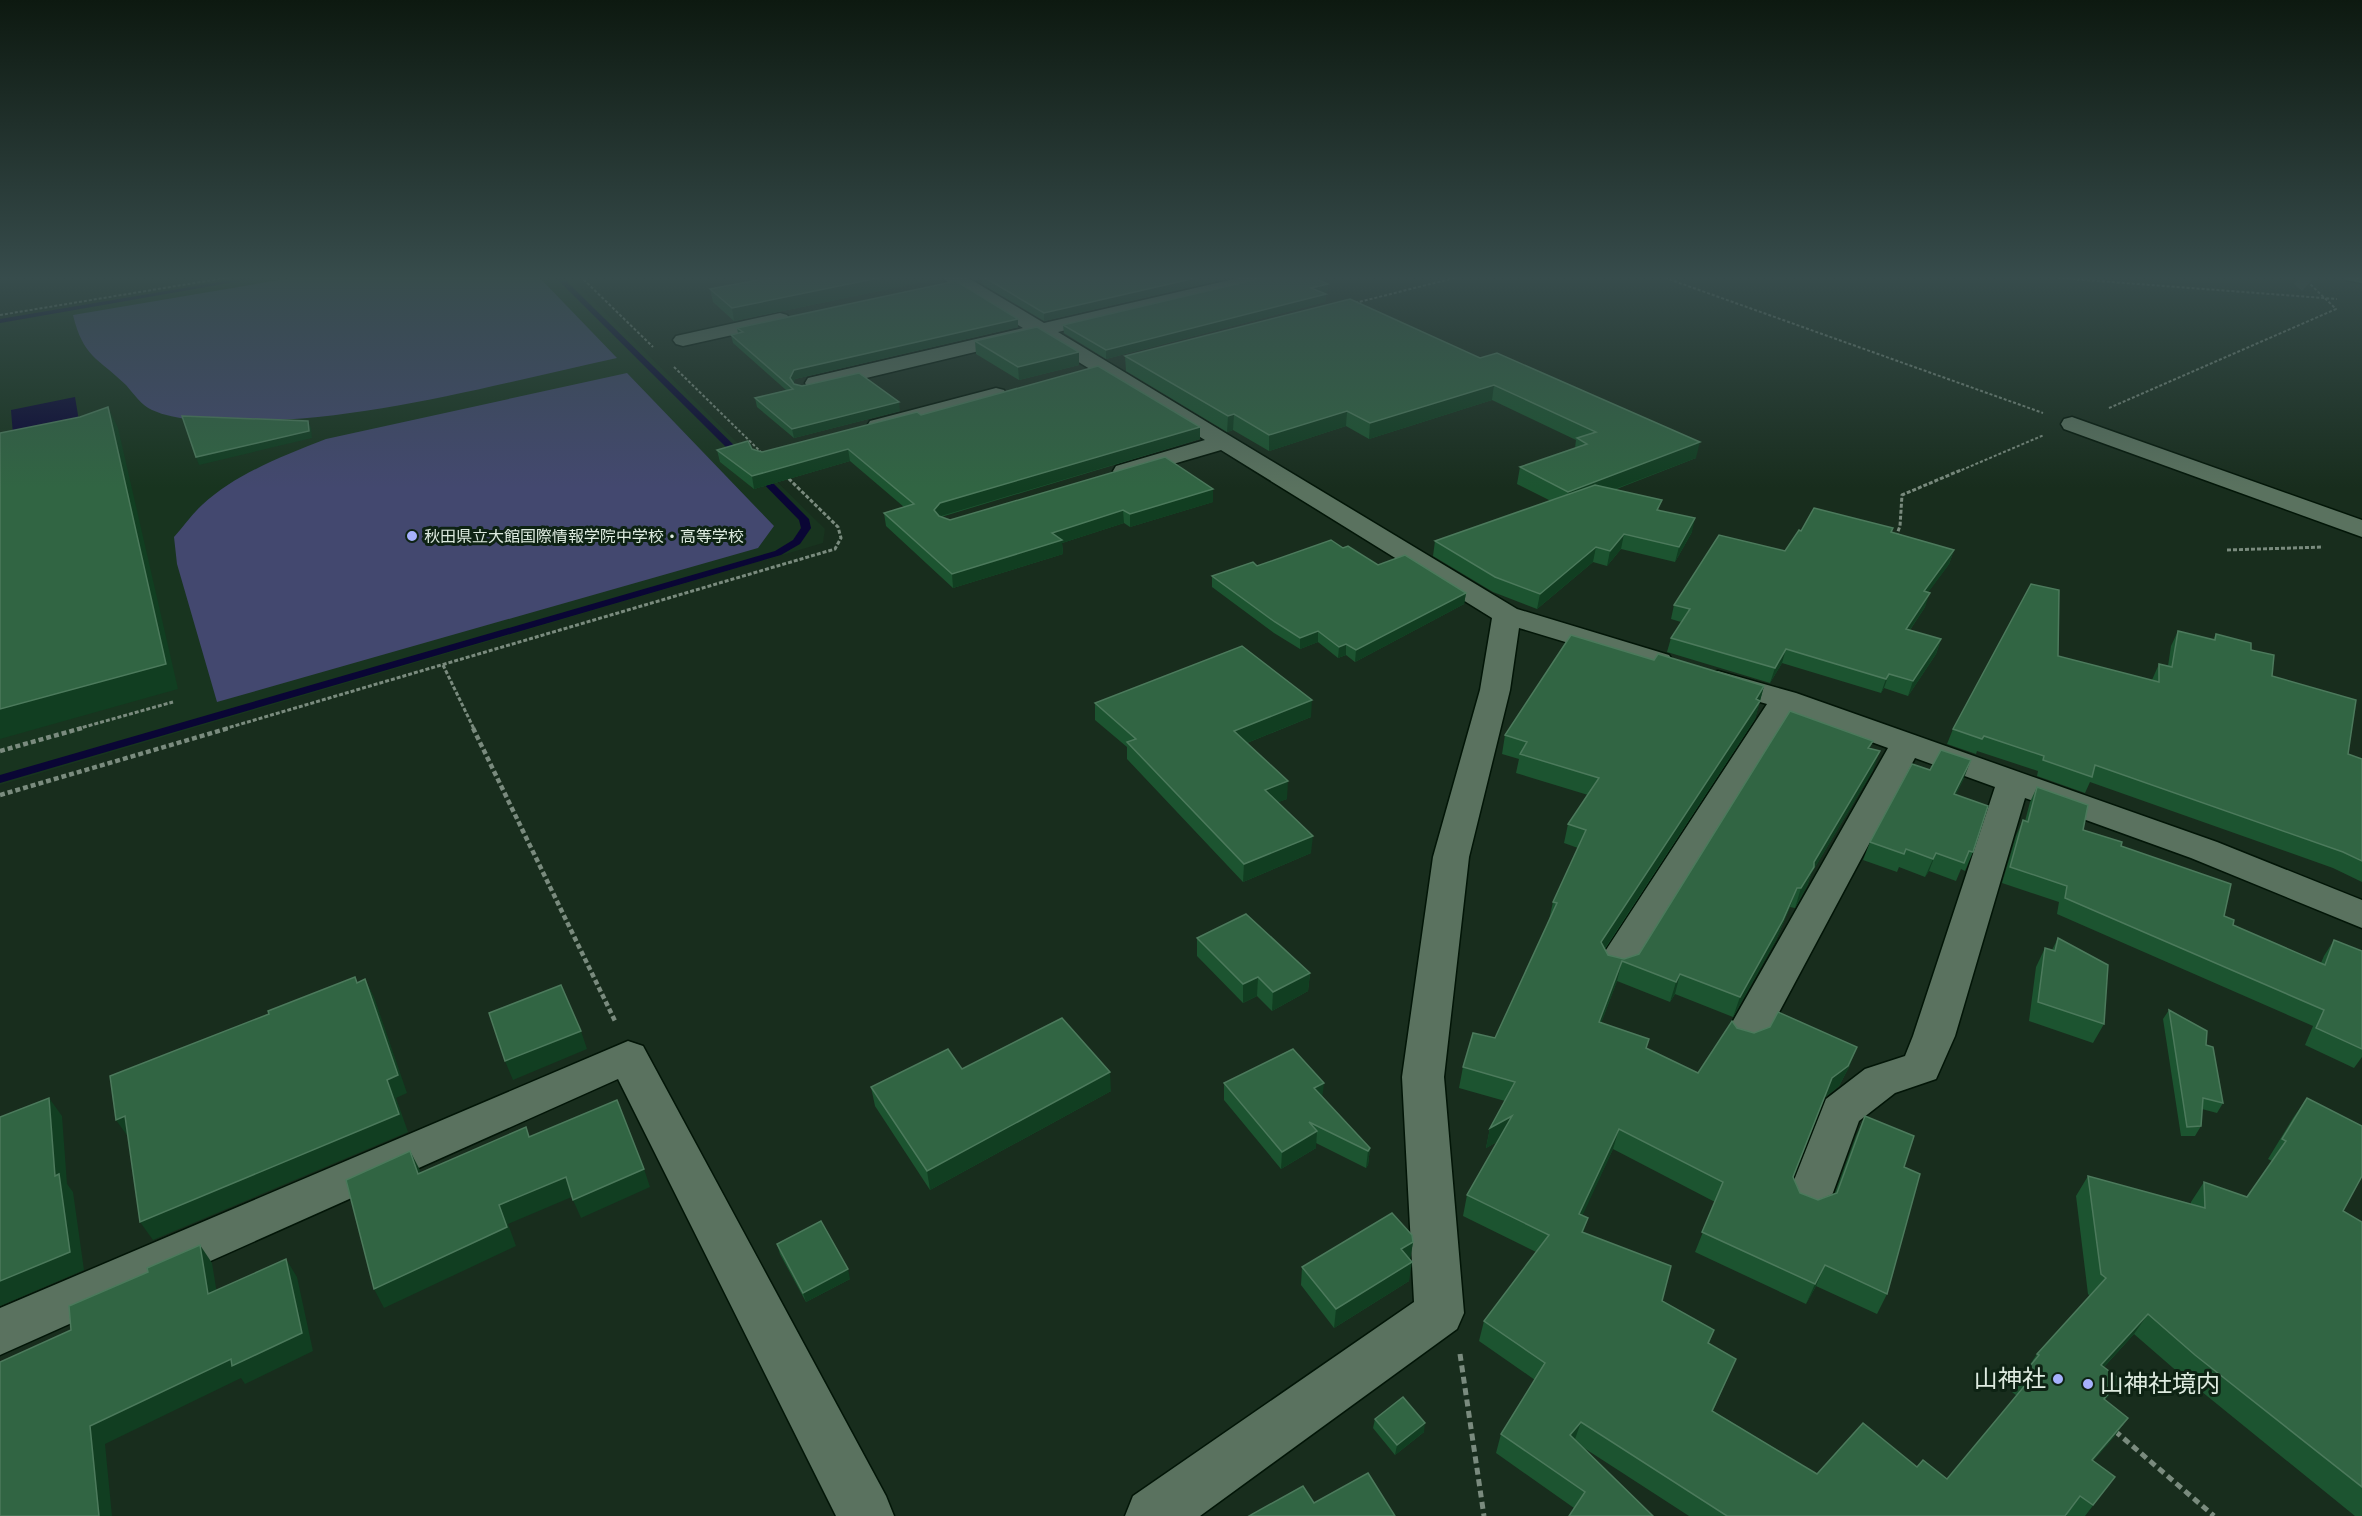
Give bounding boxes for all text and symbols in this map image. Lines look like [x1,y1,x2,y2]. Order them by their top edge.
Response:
place label: 秋田県立大館国際情報学院中学校・高等学校 [424,527,744,546]
marker: 秋田県立大館国際情報学院中学校・高等学校 [405,529,419,543]
place label: 山神社 [1974,1364,2046,1393]
place label: 山神社境内 [2100,1369,2220,1398]
marker: 山神社 [2051,1372,2065,1386]
marker: 山神社境内 [2081,1377,2095,1391]

